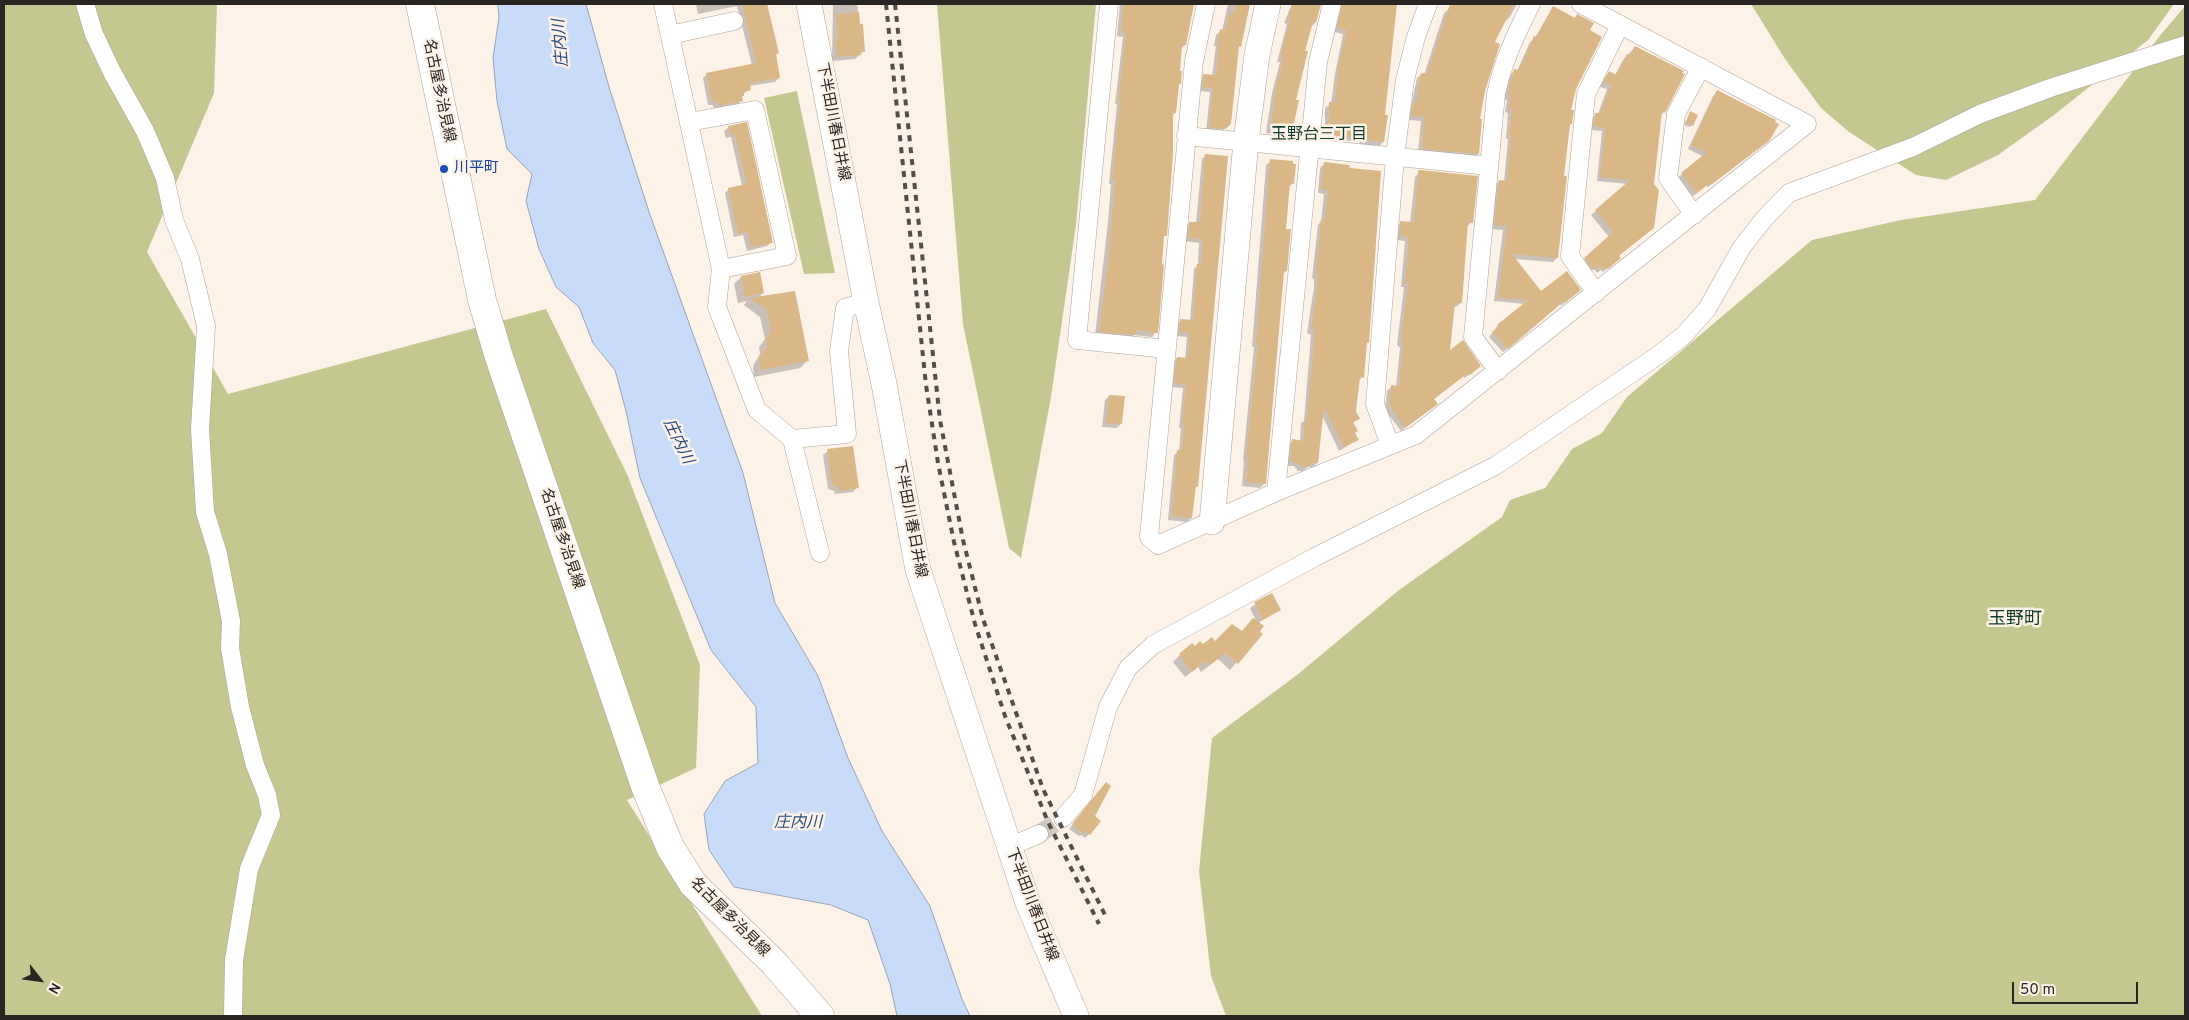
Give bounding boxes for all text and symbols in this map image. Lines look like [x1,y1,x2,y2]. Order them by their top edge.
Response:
water label: 庄内川 [550,18,574,68]
street label: 名古屋多治見線 [418,38,458,144]
street label: 下半田川春日井線 [812,61,852,183]
district label: 玉野台三丁目 [1271,126,1367,146]
place label: 川平町 [454,160,499,178]
marker: 川平町 [438,163,450,175]
water label: 庄内川 [658,416,696,468]
street label: 下半田川春日井線 [889,458,929,580]
street label: 名古屋多治見線 [535,486,587,592]
district label: 玉野町 [1988,609,2042,631]
water label: 庄内川 [774,814,822,834]
street label: 下半田川春日井線 [1001,846,1061,964]
street label: 名古屋多治見線 [686,875,772,961]
north arrow [15,955,65,1005]
scale bar [2014,972,2140,1004]
text: N [44,979,63,996]
text: 50 m [2020,981,2055,1000]

